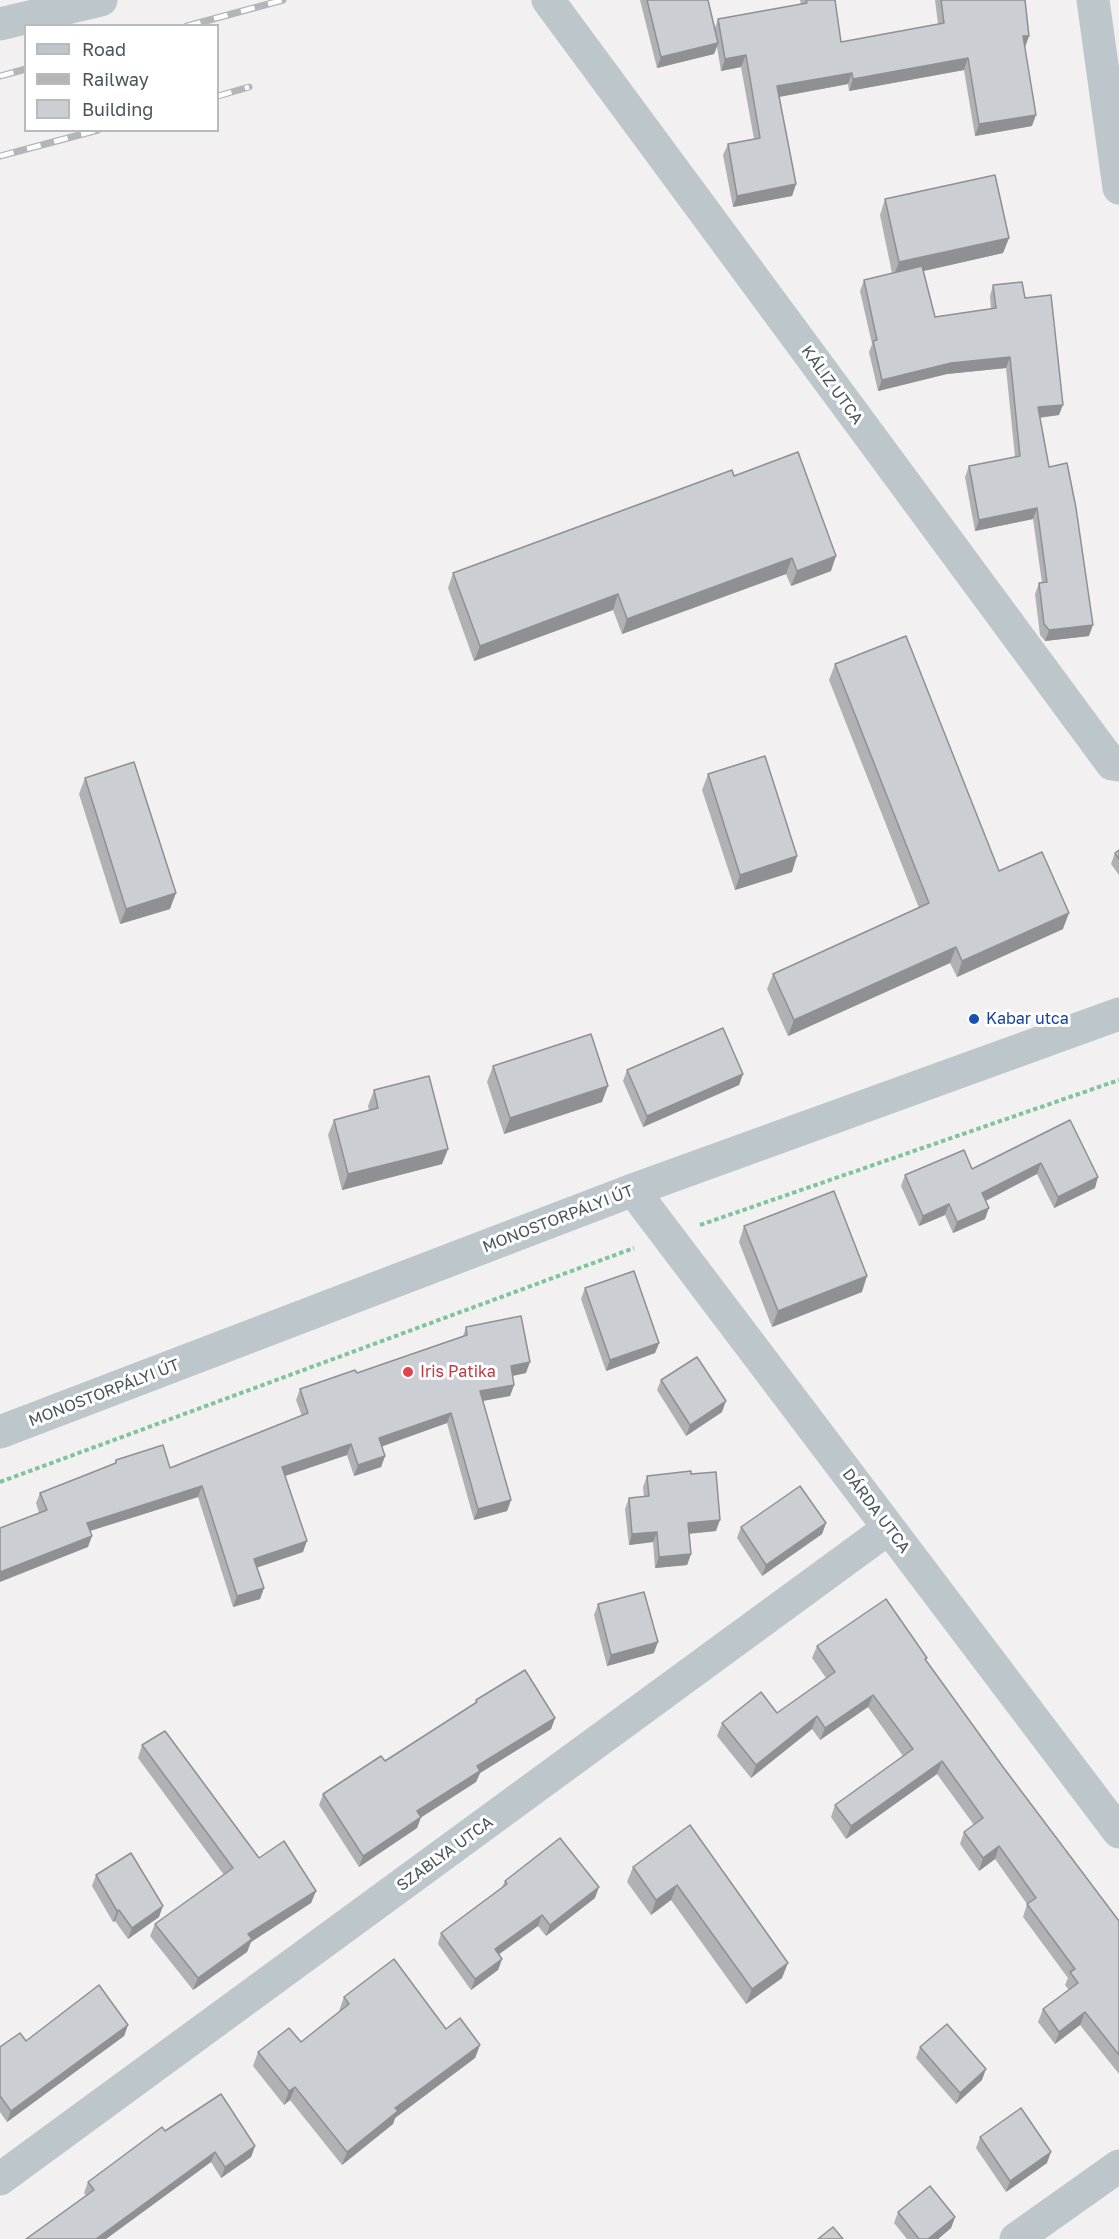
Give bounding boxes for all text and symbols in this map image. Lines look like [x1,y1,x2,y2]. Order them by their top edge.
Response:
legend [24,24,219,132]
text: Road [82,38,126,60]
text: Railway [82,68,149,90]
text: Building [82,98,153,120]
street label: KÁLIZ UTCA [797,342,867,428]
place label: Kabar utca [986,1009,1069,1029]
marker: Kabar utca [967,1012,981,1026]
street label: MONOSTORPÁLYI ÚT [480,1181,636,1257]
street label: MONOSTORPÁLYI ÚT [26,1355,182,1431]
place label: Iris Patika [420,1362,496,1382]
marker: Iris Patika [401,1365,415,1379]
street label: DÁRDA UTCA [838,1465,914,1557]
street label: SZABLYA UTCA [393,1813,497,1895]

